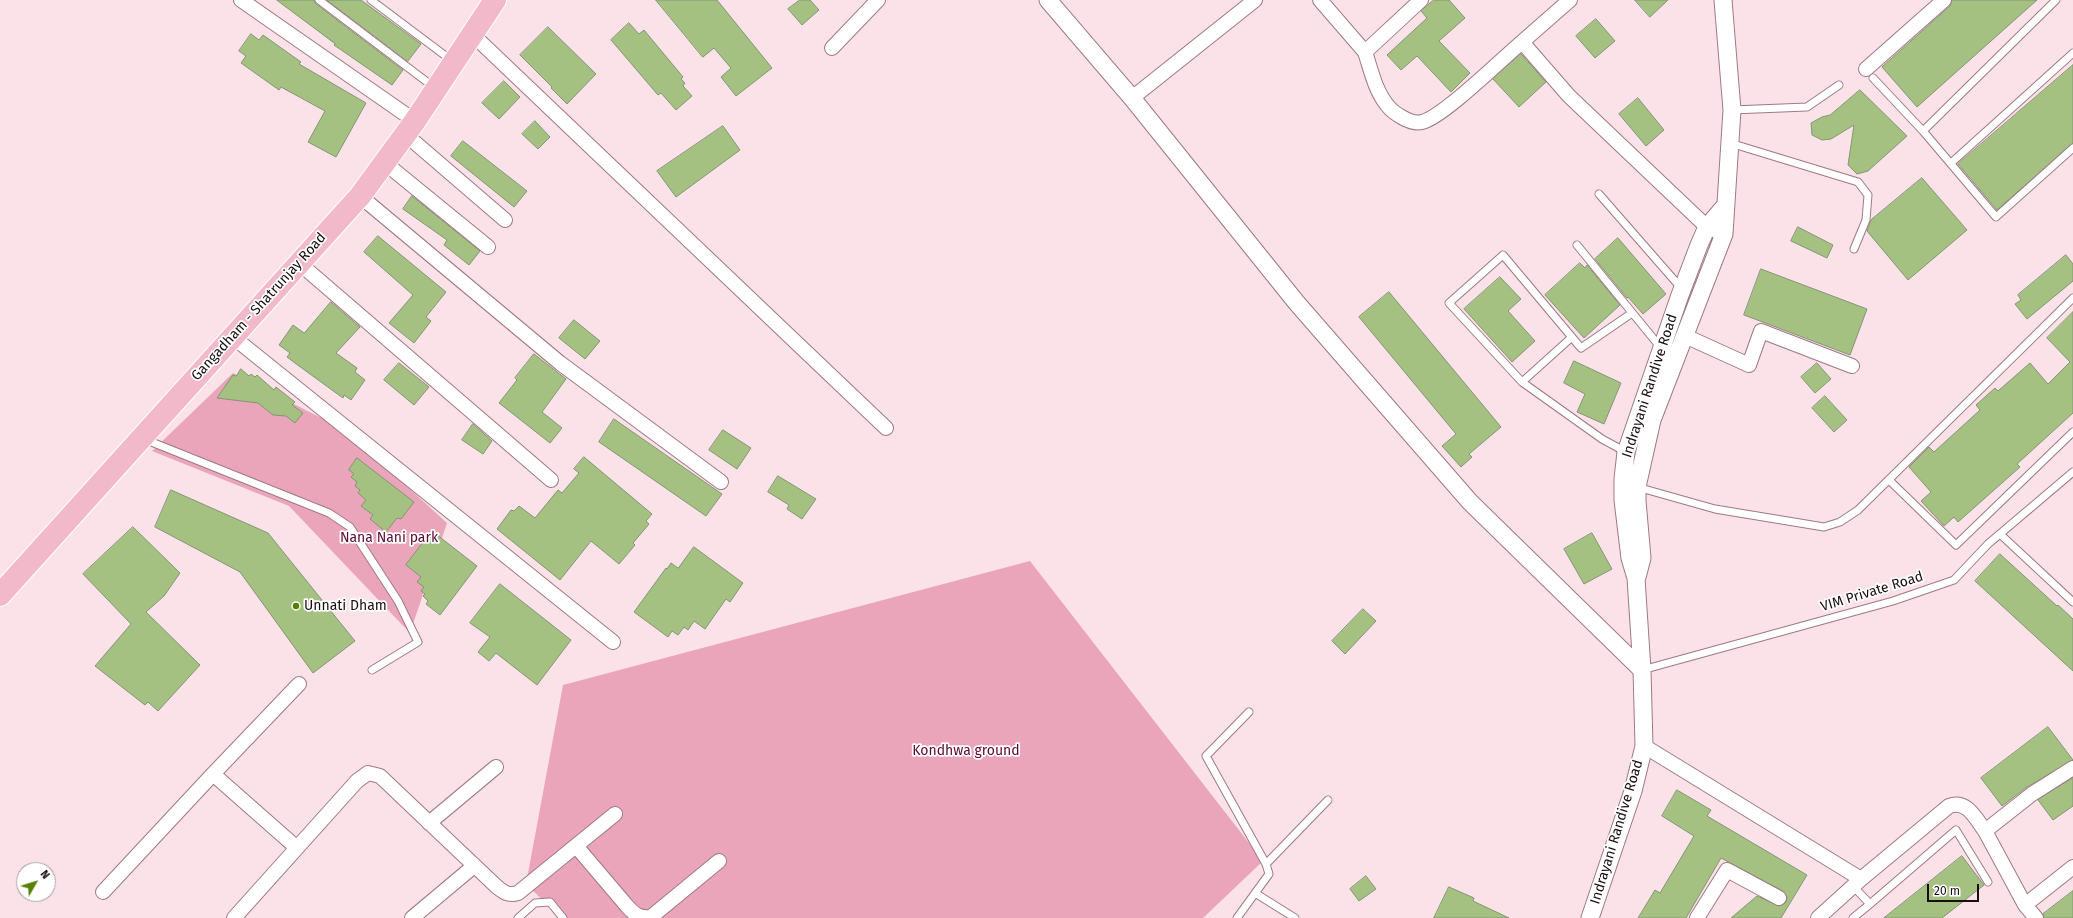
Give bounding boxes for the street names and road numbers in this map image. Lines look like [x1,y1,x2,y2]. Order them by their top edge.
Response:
street label: Gangadham - Shatrunjay Road [188,230,330,384]
street label: Indrayani Randive Road [1619,312,1681,460]
street label: VIM Private Road [1819,568,1925,616]
street label: Indrayani Randive Road [1587,758,1647,906]

